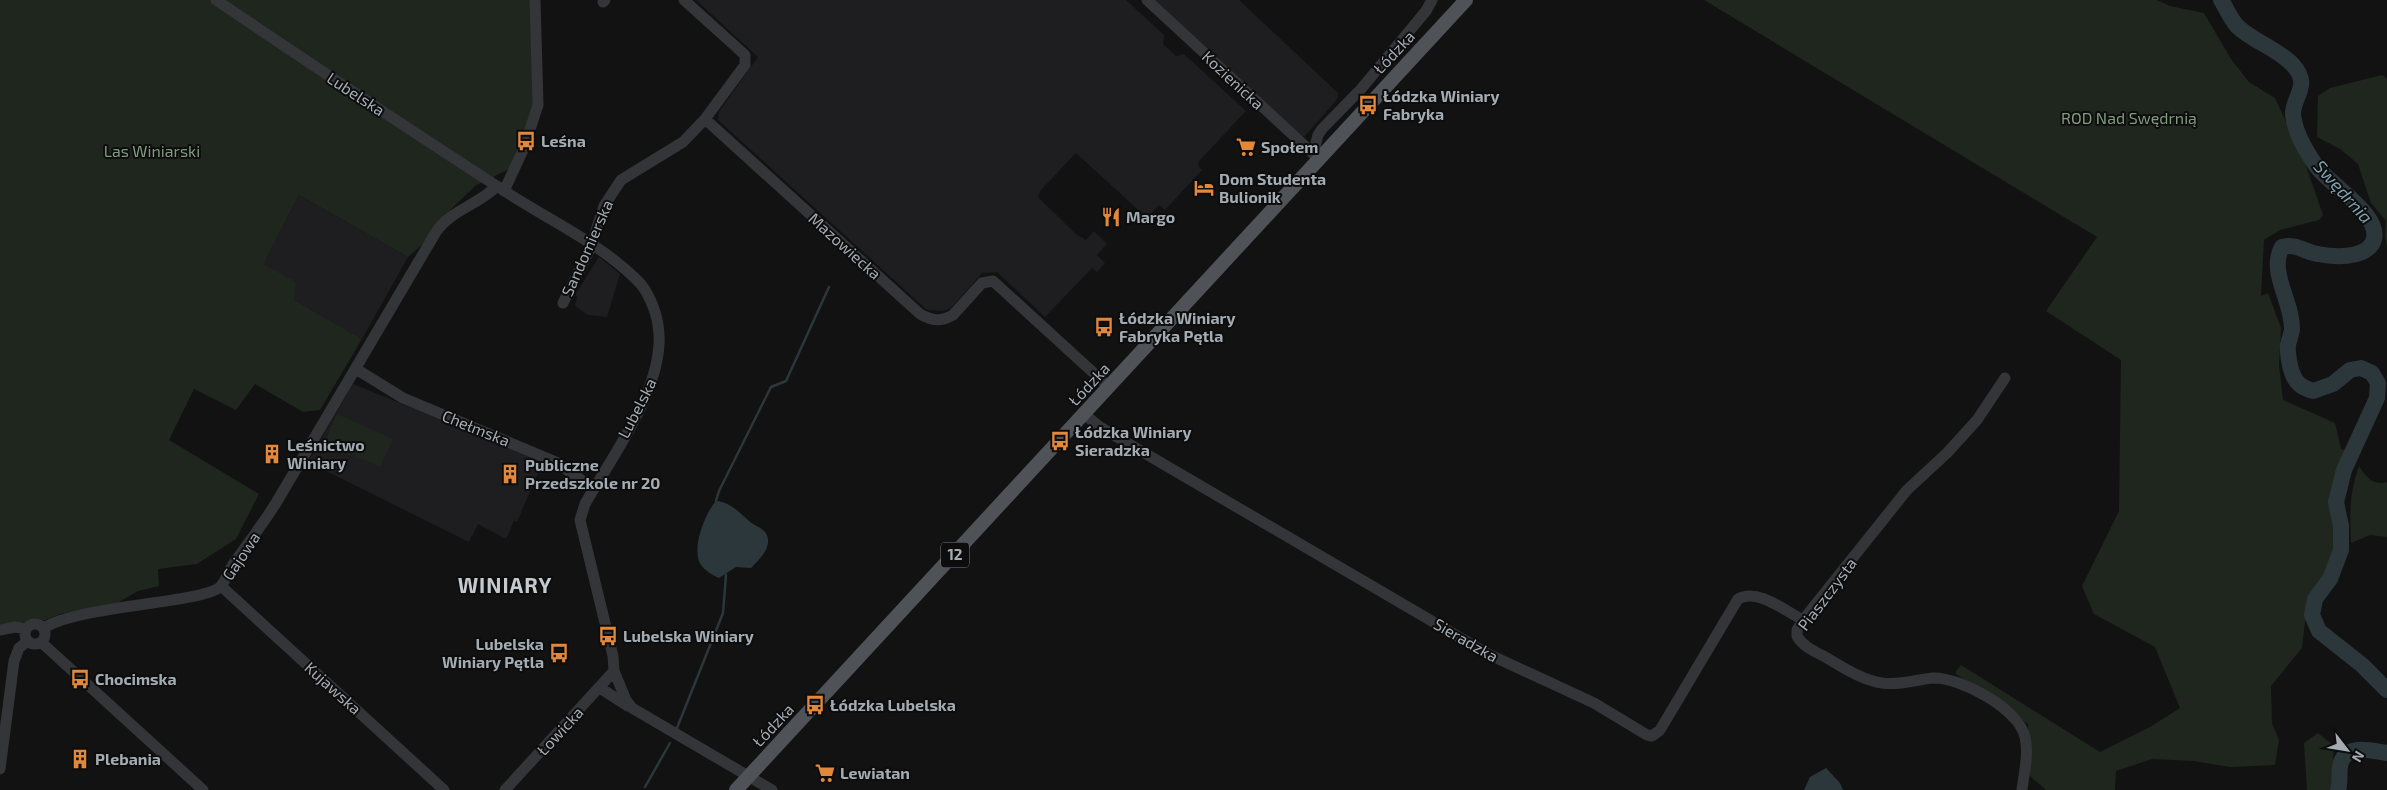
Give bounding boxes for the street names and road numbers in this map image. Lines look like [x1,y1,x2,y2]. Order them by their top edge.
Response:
street label: Łódzka [1369,26,1418,77]
street label: Kozienicka [1199,46,1268,113]
street label: Lubelska [324,68,389,119]
street label: Sandomierska [557,197,616,299]
street label: Mazowiecka [805,208,885,283]
street label: Łódzka [1064,358,1113,409]
street label: Lubelska [613,375,660,441]
street label: Chełmska [440,405,513,450]
street label: Gajowa [218,528,264,584]
road number: 12 [941,542,969,568]
street label: Piaszczysta [1793,554,1860,634]
street label: Sieradzka [1431,614,1502,666]
street label: Kujawska [300,657,366,719]
street label: Łódzka [748,699,797,750]
street label: Łowicka [532,703,587,759]

